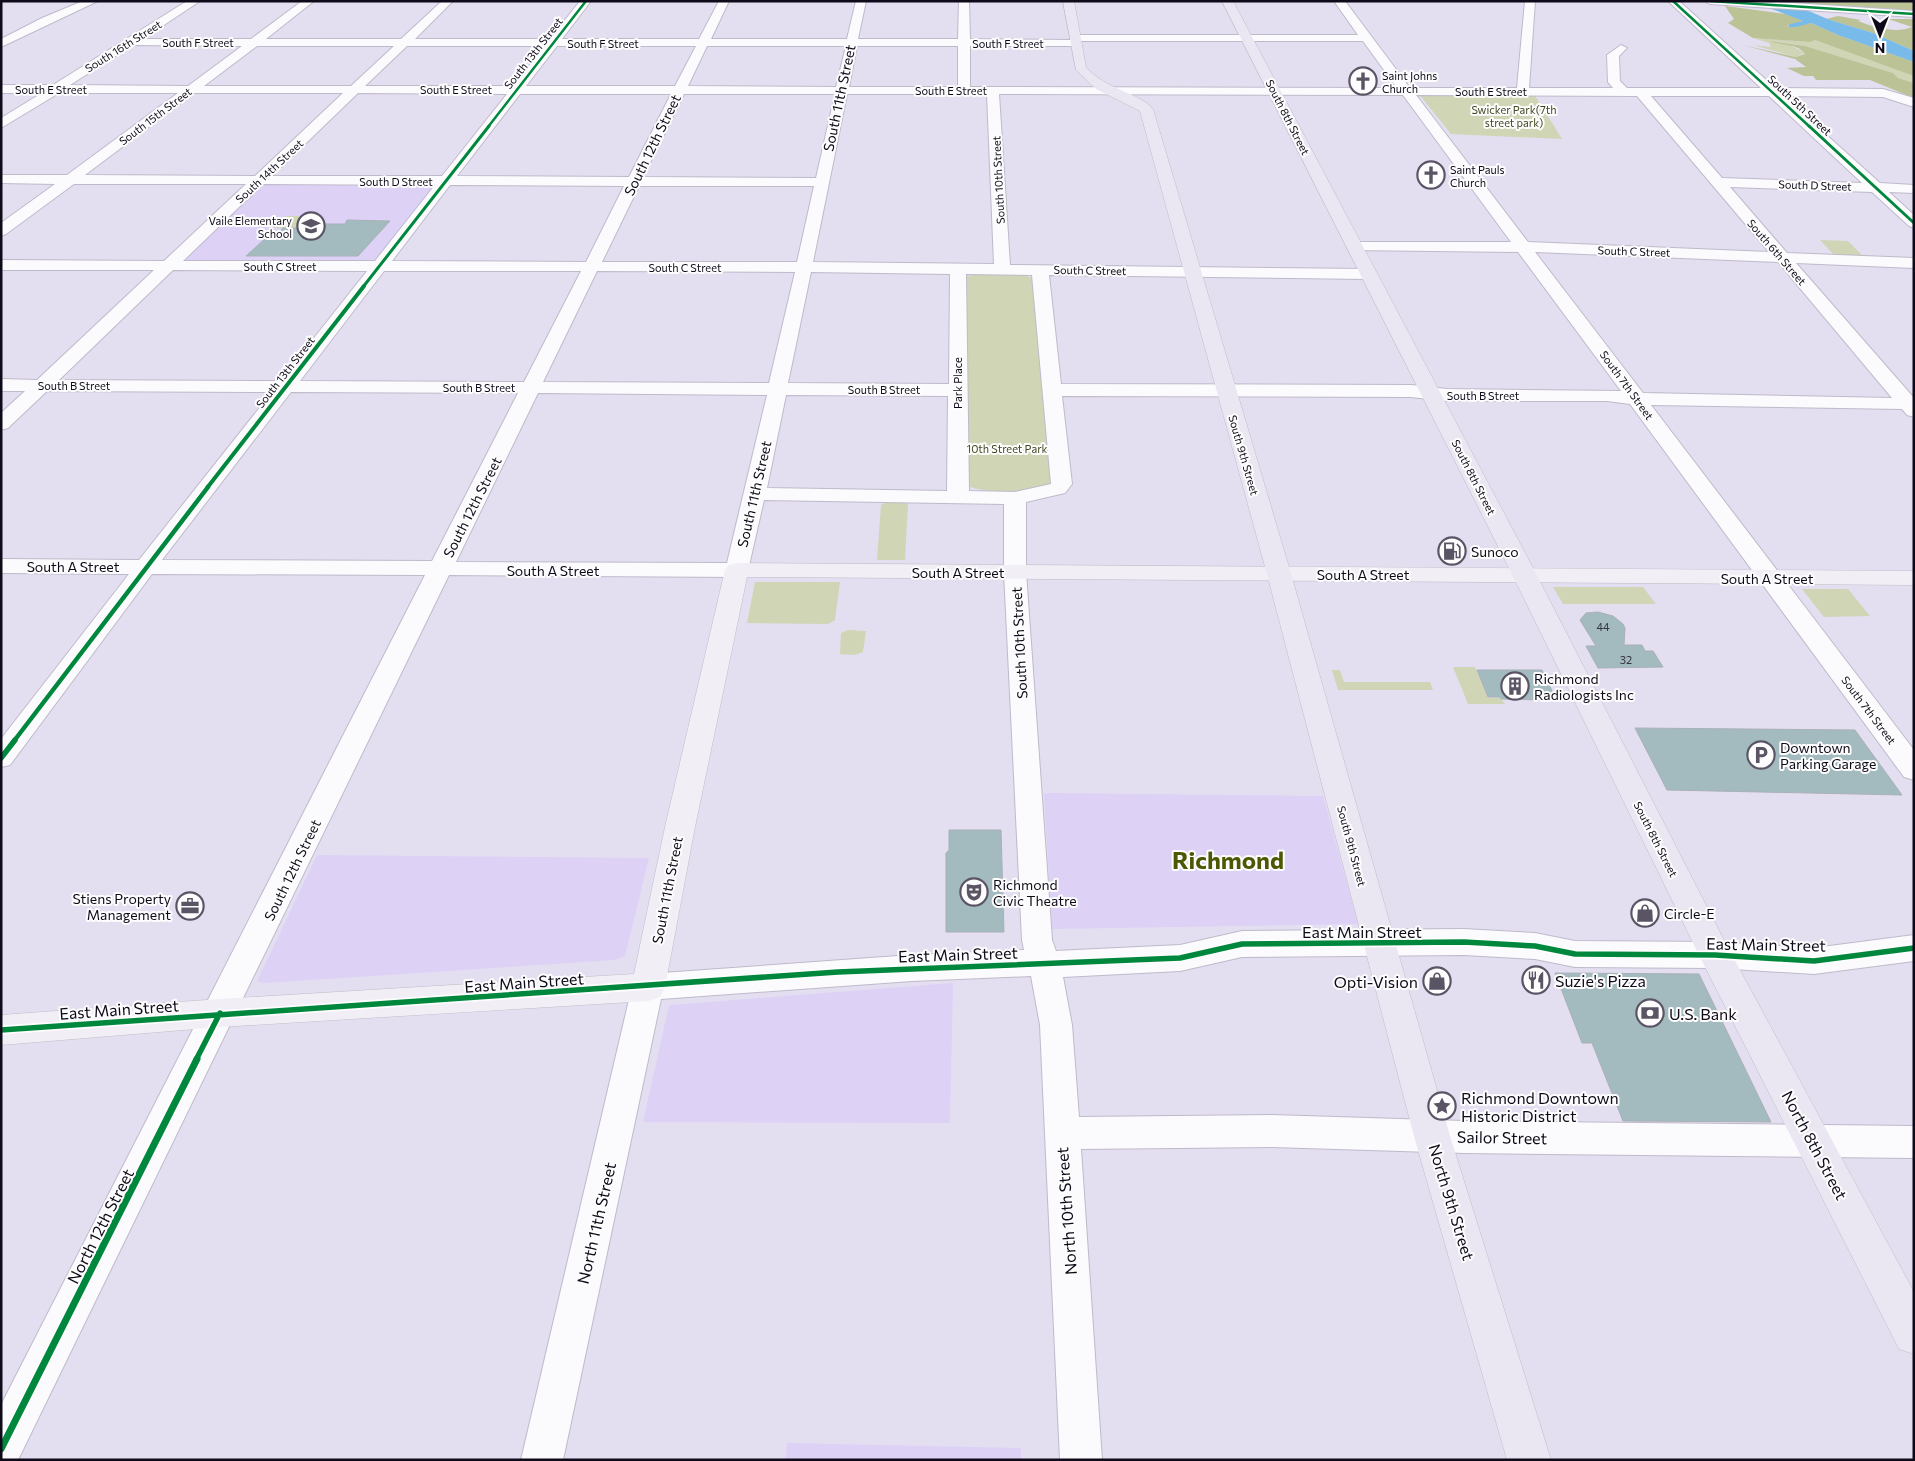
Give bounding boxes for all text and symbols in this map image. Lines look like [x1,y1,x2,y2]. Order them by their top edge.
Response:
north arrow [1855,10,1905,60]
street label: South 13th Street [501,14,565,91]
street label: South 16th Street [82,17,164,75]
street label: South F Street [162,36,234,49]
street label: South F Street [567,37,639,50]
street label: South F Street [972,37,1044,50]
text: N [1875,40,1885,57]
street label: South 11th Street [819,43,859,153]
church icon: Saint Johns Church [1348,66,1378,96]
place label: Saint Johns Church [1382,69,1437,95]
street label: South 5th Street [1765,72,1835,138]
street label: South 8th Street [1263,77,1313,157]
street label: South E Street [15,83,87,96]
street label: South E Street [420,83,492,96]
street label: South 15th Street [116,84,194,147]
street label: South E Street [915,84,987,97]
street label: South E Street [1455,85,1527,98]
street label: South 12th Street [620,91,684,198]
park label: Swicker Park(7th street park) [1471,103,1557,129]
street label: South 10th Street [989,135,1007,224]
street label: South 14th Street [233,136,306,206]
church icon: Saint Pauls Church [1416,160,1446,190]
place label: Saint Pauls Church [1450,163,1505,189]
street label: South D Street [359,175,433,188]
street label: South D Street [1778,177,1852,193]
school or university icon: Vaile Elementary School [296,211,326,241]
place label: Vaile Elementary School [209,214,292,240]
street label: South 6th Street [1745,216,1809,288]
street label: South C Street [1597,243,1671,259]
street label: South C Street [244,260,317,273]
street label: South C Street [649,261,722,274]
street label: South C Street [1053,263,1127,277]
street label: South 13th Street [253,333,317,410]
street label: South 7th Street [1598,348,1657,422]
street label: Park Place [951,357,964,409]
street label: South B Street [38,379,111,392]
street label: South B Street [443,381,516,394]
street label: South B Street [848,383,921,396]
street label: South B Street [1447,389,1520,402]
street label: South 9th Street [1226,413,1262,497]
street label: South 8th Street [1449,437,1499,517]
street label: South 11th Street [733,439,775,549]
park label: 10th Street Park [966,442,1048,455]
street label: South 12th Street [439,454,505,560]
fuel station icon: Sunoco [1437,536,1467,566]
place label: Sunoco [1471,543,1519,560]
street label: South A Street [27,558,120,575]
street label: South A Street [507,562,600,579]
street label: South A Street [912,564,1005,581]
street label: South A Street [1317,566,1410,583]
street label: South A Street [1721,570,1814,587]
street label: South 10th Street [1008,586,1030,699]
house number: 44 [1596,620,1610,633]
house number: 32 [1620,653,1632,666]
place label: Richmond Radiologists Inc [1534,670,1634,703]
building icon: Richmond Radiologists Inc [1500,671,1530,701]
street label: South 7th Street [1839,673,1899,747]
place label: Downtown Parking Garage [1780,739,1876,772]
parking icon: Downtown Parking Garage [1746,740,1776,770]
street label: South 8th Street [1631,799,1681,879]
street label: South 9th Street [1335,804,1369,888]
street label: South 12th Street [260,816,324,923]
street label: South 11th Street [648,835,686,945]
district label: Richmond [1172,845,1284,874]
place label: Richmond Civic Theatre [993,876,1077,909]
theatre icon: Richmond Civic Theatre [959,877,989,907]
place label: Stiens Property Management [72,890,171,923]
office icon: Stiens Property Management [175,891,205,921]
shop icon: Circle-E [1630,898,1660,928]
place label: Circle-E [1664,905,1715,922]
street label: East Main Street [1302,922,1422,941]
street label: East Main Street [1706,933,1827,955]
street label: East Main Street [898,942,1019,966]
restaurant icon: Suzie's Pizza [1521,965,1551,995]
shop icon: Opti-Vision [1422,966,1452,996]
street label: East Main Street [464,968,585,996]
place label: Suzie's Pizza [1555,971,1646,990]
place label: Opti-Vision [1334,972,1418,991]
street label: East Main Street [59,995,180,1023]
bank icon: U.S. Bank [1635,998,1665,1028]
place label: U.S. Bank [1669,1004,1737,1023]
street label: North 8th Street [1778,1087,1852,1203]
place label: Richmond Downtown Historic District [1461,1088,1619,1125]
place icon: Richmond Downtown Historic District [1427,1091,1457,1121]
street label: Sailor Street [1457,1127,1548,1147]
street label: North 9th Street [1425,1142,1479,1263]
street label: North 10th Street [1052,1146,1080,1276]
street label: North 11th Street [573,1160,619,1286]
street label: North 12th Street [63,1165,137,1287]

